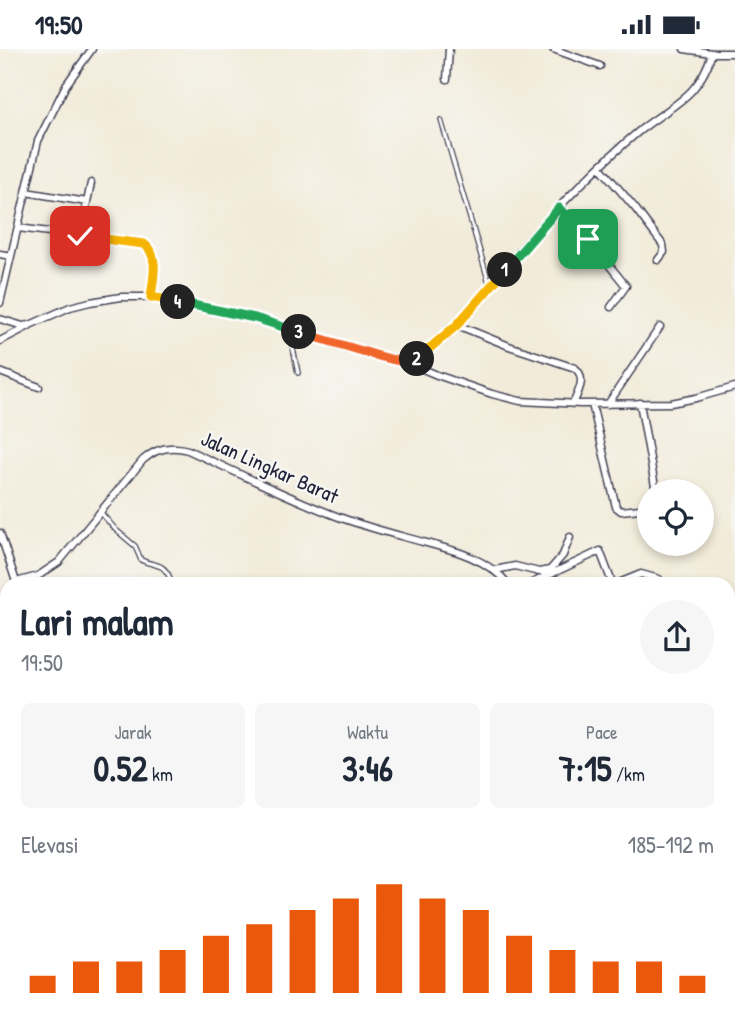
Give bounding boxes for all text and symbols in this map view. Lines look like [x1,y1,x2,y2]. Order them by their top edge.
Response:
text: 19:50 [35,7,83,42]
pin [50,206,110,266]
pin [558,209,618,269]
icon: check [61,217,99,255]
icon: arrive [569,220,607,258]
pin: 1 [488,253,522,287]
text: 1 [501,256,508,282]
pin: 4 [160,285,196,319]
text: 4 [174,288,181,314]
pin: 3 [282,315,316,349]
text: 3 [294,318,303,344]
pin: 2 [400,341,434,377]
text: 2 [412,345,421,371]
street label: Jalan Lingkar Barat [197,424,344,511]
map controls [637,479,714,556]
button: locate [637,479,714,556]
text: Lari malam [21,595,174,647]
button: share [640,600,714,674]
text: 19:50 [21,647,63,678]
text: Jarak [115,719,152,745]
text: Waktu [347,719,388,745]
text: Pace [586,719,618,745]
text: 0.52 [93,745,148,792]
text: 3:46 [342,745,393,792]
text: 7:15 [559,745,612,792]
text: km [148,761,173,787]
text: /km [612,761,645,787]
text: Elevasi [21,829,79,860]
text: 185–192 m [628,829,714,860]

